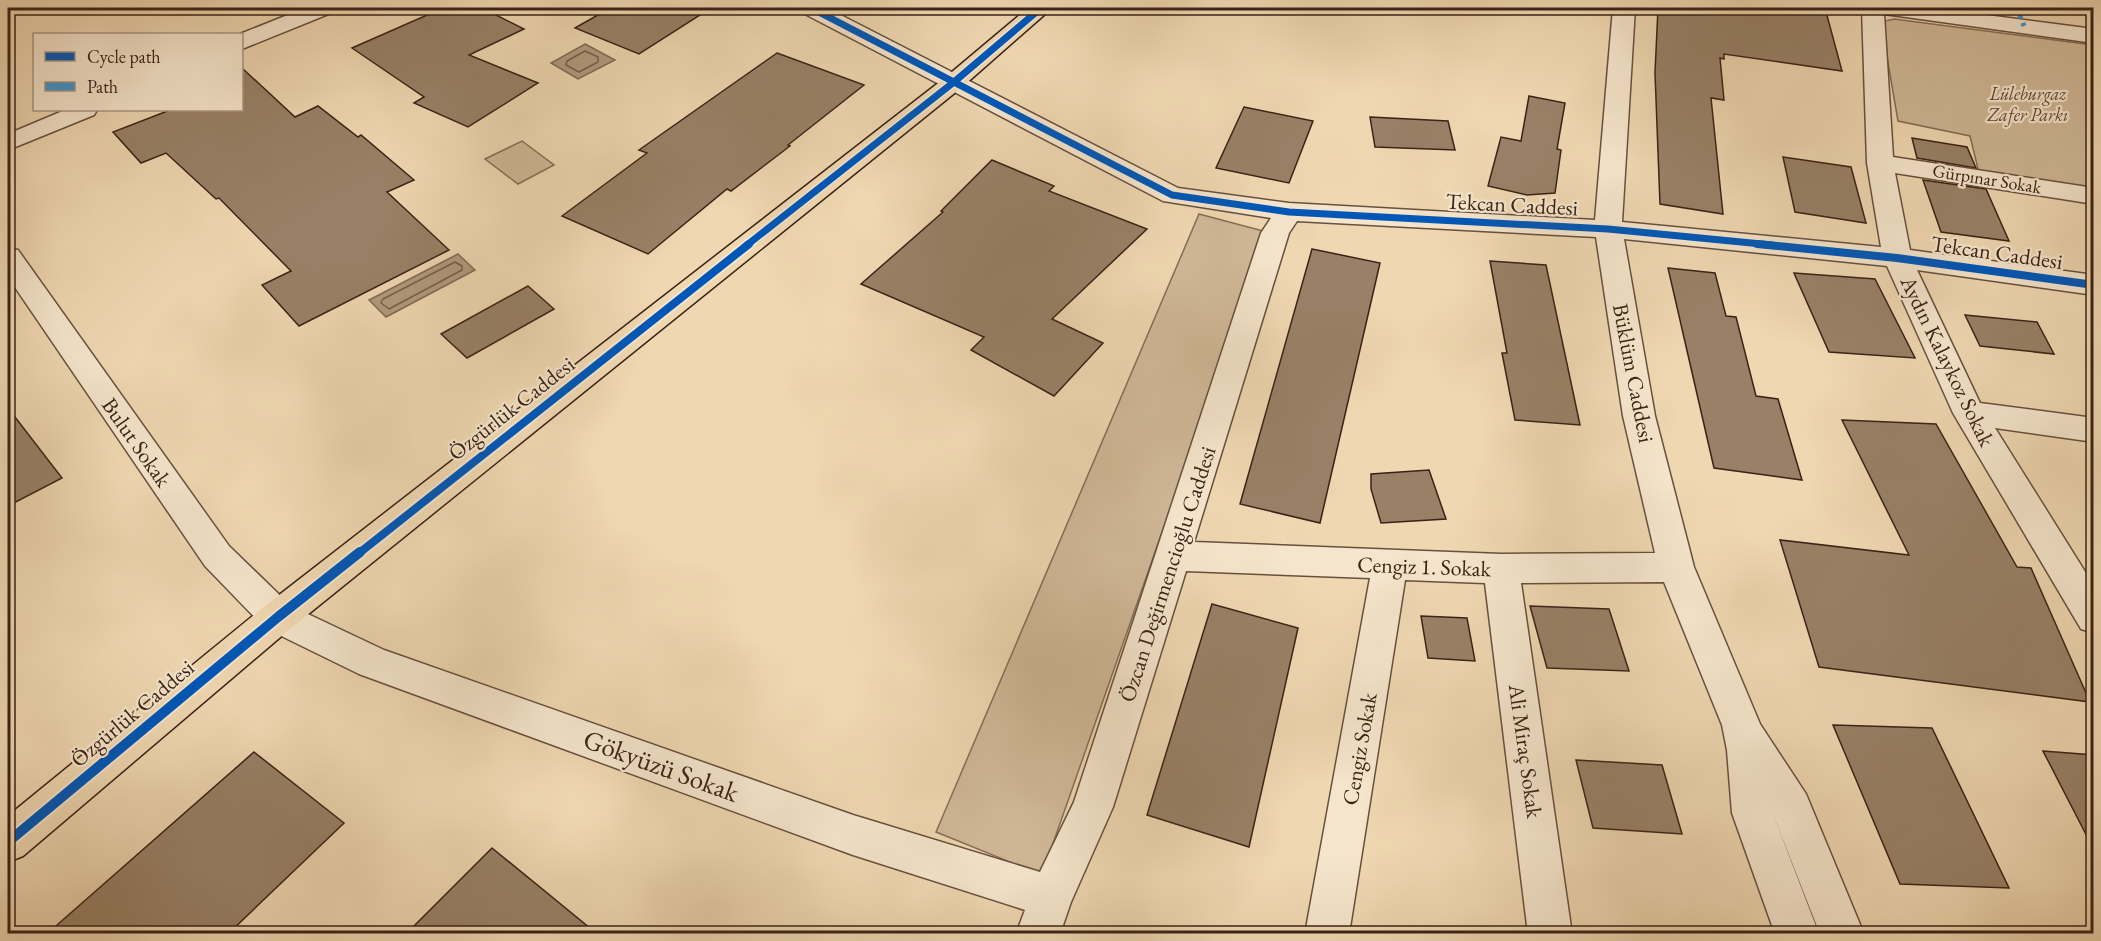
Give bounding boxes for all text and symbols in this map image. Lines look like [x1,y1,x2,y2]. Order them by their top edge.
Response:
legend [33,33,243,111]
text: Cycle path [87,45,161,68]
text: Path [87,75,118,98]
park label: Lüleburgaz Zafer Parkı [1987,82,2068,127]
street label: Gürpınar Sokak [1931,159,2044,199]
street label: Tekcan Caddesi [1445,187,1579,222]
street label: Tekcan Caddesi [1929,229,2065,276]
street label: Aydın Kalaykoz Sokak [1893,270,2002,452]
street label: Büklüm Caddesi [1606,301,1661,445]
street label: Özgürlük Caddesi [442,350,580,467]
street label: Bulut Sokak [95,392,178,493]
street label: Özcan Değirmencioğlu Caddesi [1112,443,1223,706]
street label: Cengiz 1. Sokak [1357,550,1492,583]
street label: Özgürlük Caddesi [64,653,200,774]
street label: Ali Miraç Sokak [1502,681,1549,821]
street label: Cengiz Sokak [1335,690,1384,808]
street label: Gökyüzü Sokak [579,721,744,810]

